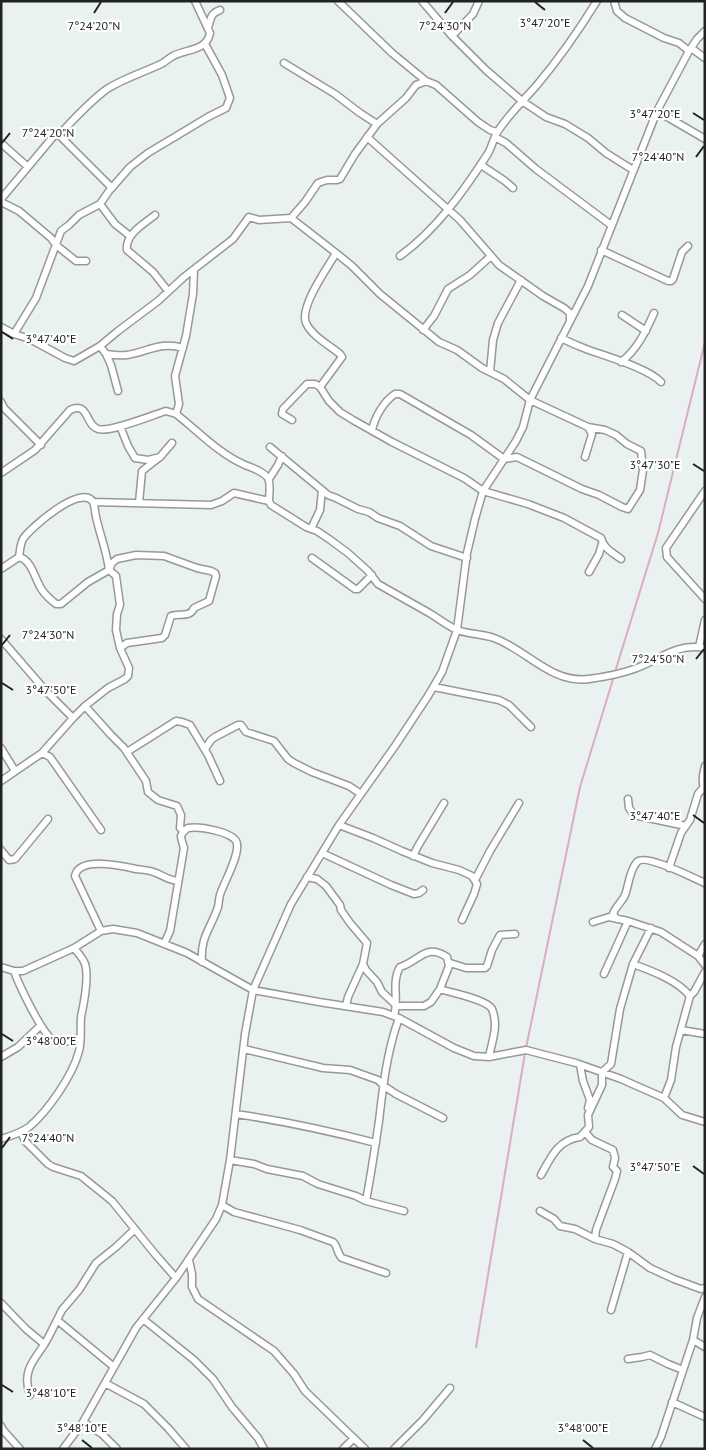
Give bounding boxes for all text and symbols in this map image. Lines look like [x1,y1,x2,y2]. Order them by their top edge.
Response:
text: 3°47'20"E [520,15,570,30]
text: 7°24'20"N [68,18,120,33]
text: 7°24'30"N [419,18,471,33]
text: 3°47'20"E [630,106,680,121]
text: 7°24'20"N [22,125,74,140]
text: 7°24'40"N [632,149,684,164]
text: 3°47'40"E [26,331,76,346]
text: 3°47'30"E [630,457,680,472]
text: 7°24'30"N [22,627,74,642]
text: 7°24'50"N [632,651,684,666]
text: 3°47'50"E [26,682,76,697]
text: 3°47'40"E [630,808,680,823]
text: 3°48'00"E [26,1033,76,1048]
text: 7°24'40"N [22,1130,74,1145]
text: 3°47'50"E [630,1159,680,1174]
text: 3°48'10"E [26,1385,76,1400]
text: 3°48'10"E [57,1420,107,1435]
text: 3°48'00"E [558,1420,608,1435]

